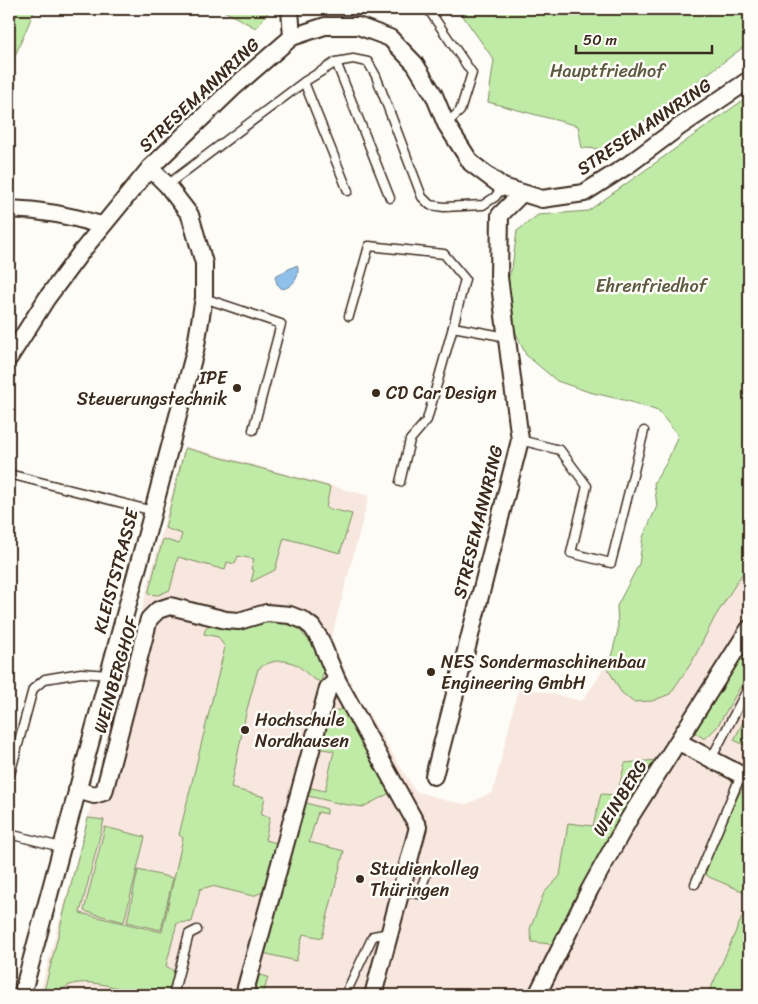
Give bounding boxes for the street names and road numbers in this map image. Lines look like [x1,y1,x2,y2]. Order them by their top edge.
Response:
street label: STRESEMANNRING [131,29,268,160]
street label: STRESEMANNRING [570,69,719,184]
street label: STRESEMANNRING [443,441,513,602]
street label: KLEISTSTRASSE [84,504,148,637]
street label: WEINBERGHOF [84,612,148,737]
street label: WEINBERG [584,753,656,843]

